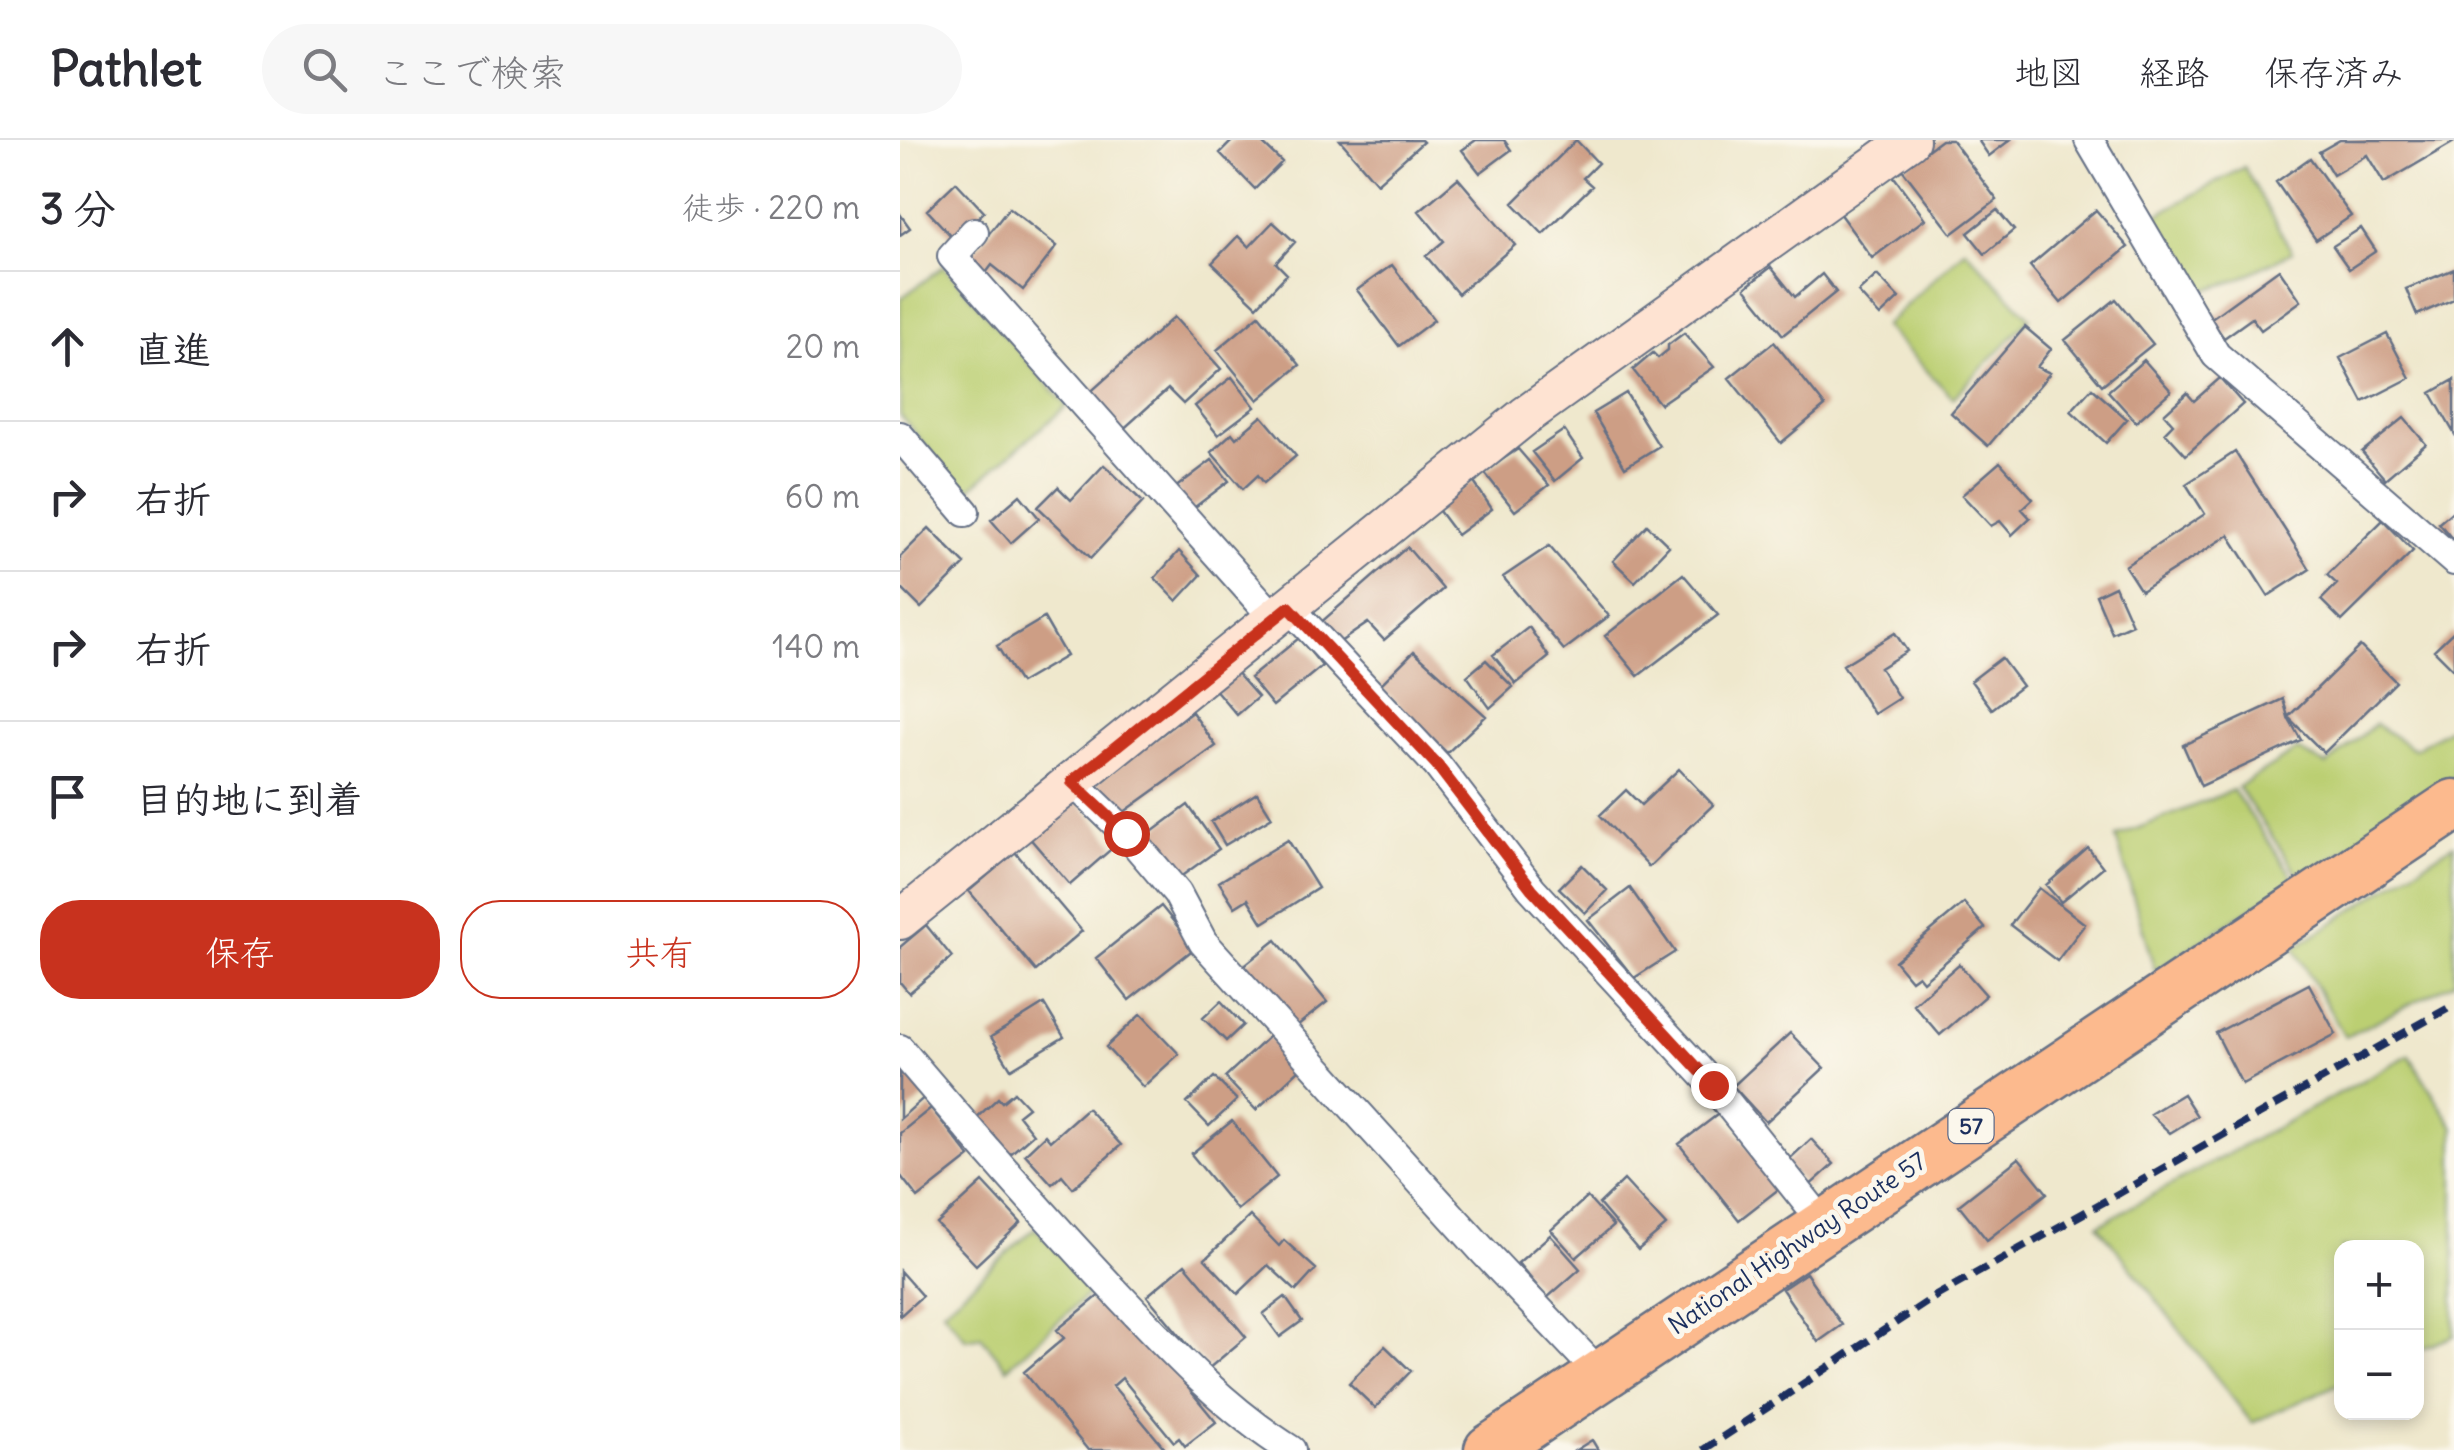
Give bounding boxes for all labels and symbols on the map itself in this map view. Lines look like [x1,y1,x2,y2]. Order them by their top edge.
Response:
route start [1104,811,1150,857]
route end [1691,1063,1737,1109]
road number: 57 [1948,1109,1994,1143]
street label: National Highway Route 57 [1662,1145,1932,1341]

